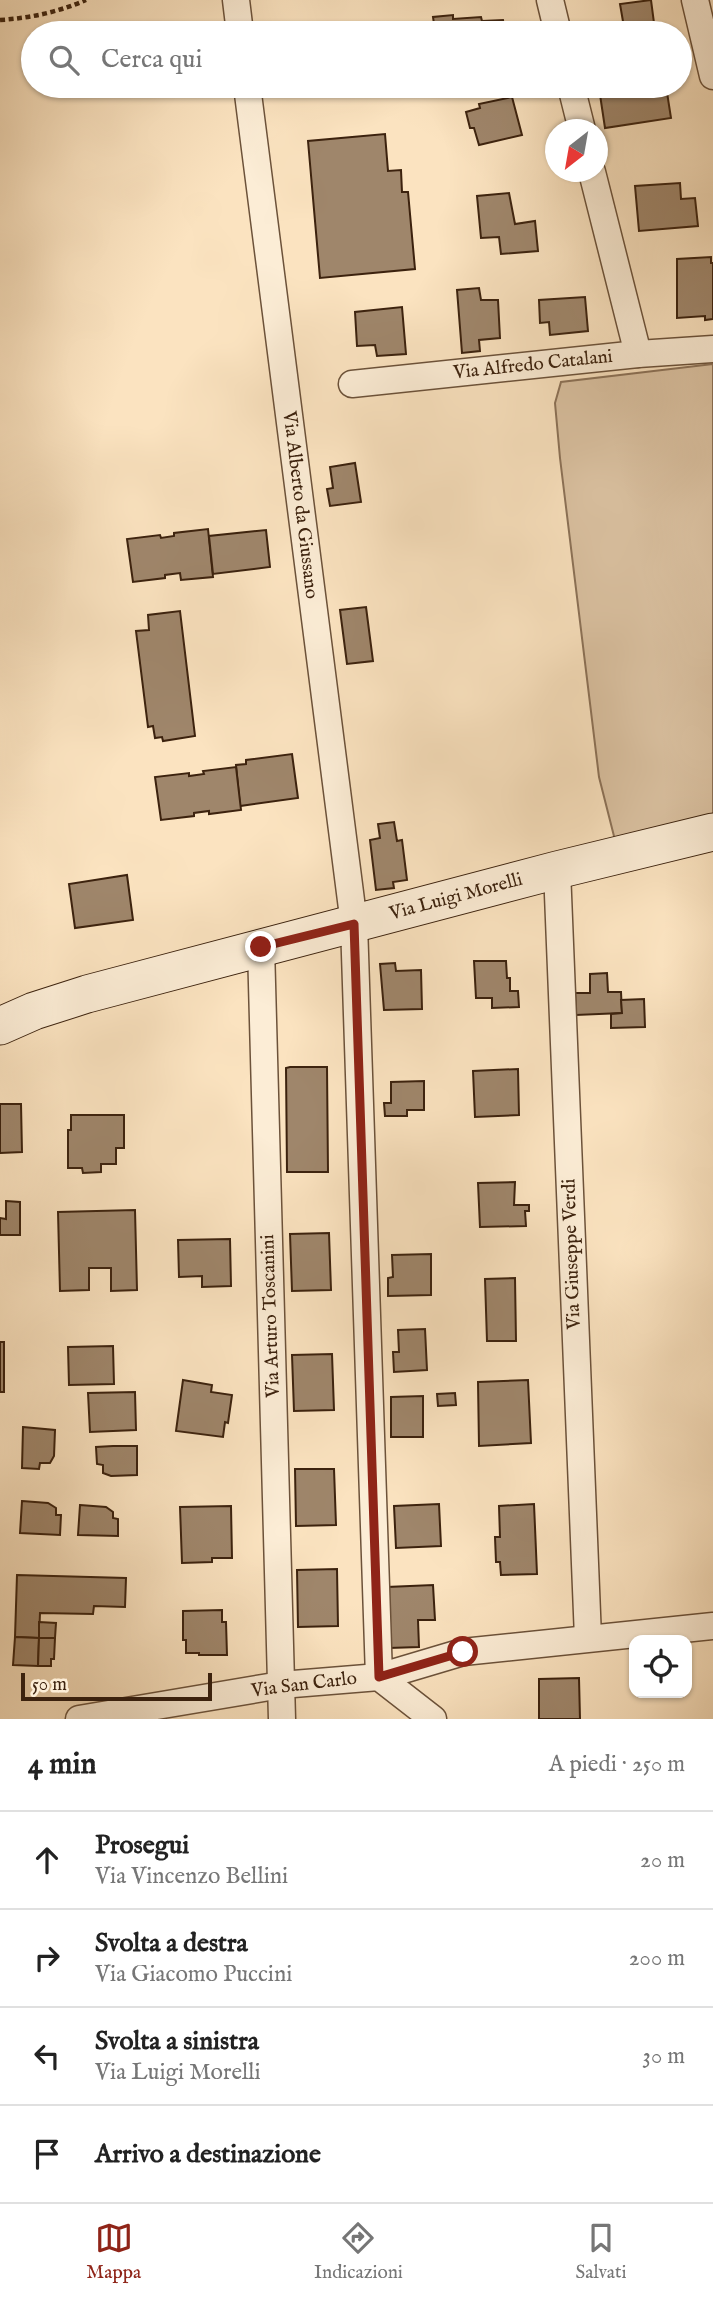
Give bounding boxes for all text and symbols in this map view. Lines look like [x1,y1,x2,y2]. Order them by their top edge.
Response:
search box [21,21,692,98]
icon: search [45,41,83,79]
text: Cerca qui [101,43,202,76]
north arrow [545,119,608,182]
street label: Via Alfredo Catalani [451,345,614,385]
street label: Via Alberto da Giussano [276,409,323,600]
street label: Via Luigi Morelli [386,868,525,927]
route end [245,931,276,962]
street label: Via Giuseppe Verdi [557,1178,587,1331]
street label: Via Arturo Toscanini [256,1234,286,1399]
map controls [629,1635,692,1698]
button: locate [629,1635,692,1698]
route start [447,1636,478,1667]
street label: Via San Carlo [249,1667,358,1704]
scale bar [21,1670,212,1702]
text: 50 m [32,1673,67,1697]
text: 4 min [28,1746,96,1784]
text: A piedi · 250 m [549,1750,685,1779]
text: Prosegui [95,1829,189,1862]
icon: ahead [28,1841,66,1879]
text: 20 m [640,1846,685,1875]
text: Via Vincenzo Bellini [95,1862,288,1891]
text: Svolta a destra [95,1927,248,1960]
icon: right [28,1939,66,1977]
text: 200 m [629,1944,685,1973]
text: Via Giacomo Puccini [95,1960,292,1989]
text: Svolta a sinistra [95,2025,259,2058]
icon: left [28,2037,66,2075]
text: 30 m [642,2042,685,2071]
text: Via Luigi Morelli [95,2058,261,2087]
icon: arrive [28,2135,66,2173]
text: Arrivo a destinazione [95,2138,321,2171]
tab: Mappa [86,2219,141,2285]
tab: Indicazioni [314,2219,403,2285]
tab: Salvati [576,2219,627,2285]

